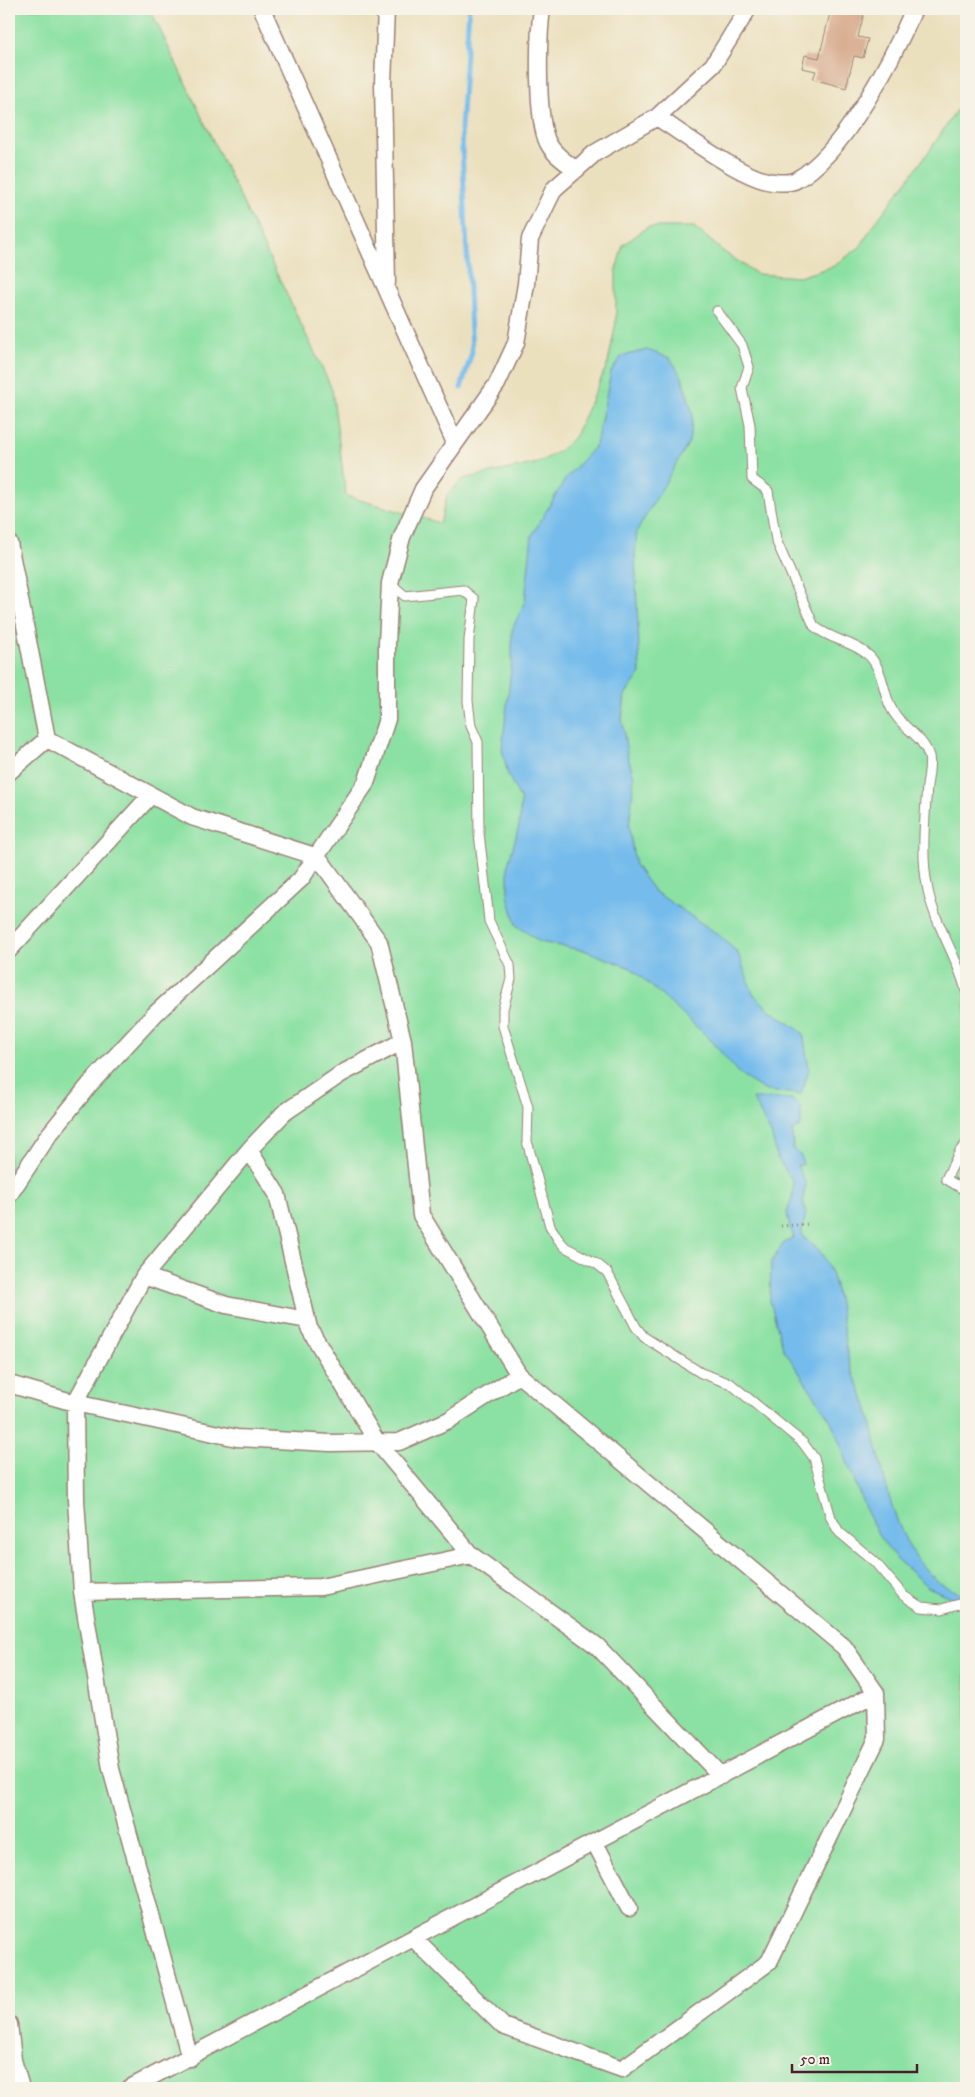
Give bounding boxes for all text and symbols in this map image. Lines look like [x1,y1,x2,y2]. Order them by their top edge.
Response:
scale bar [792,2042,918,2074]
text: 50 m [800,2050,830,2069]

